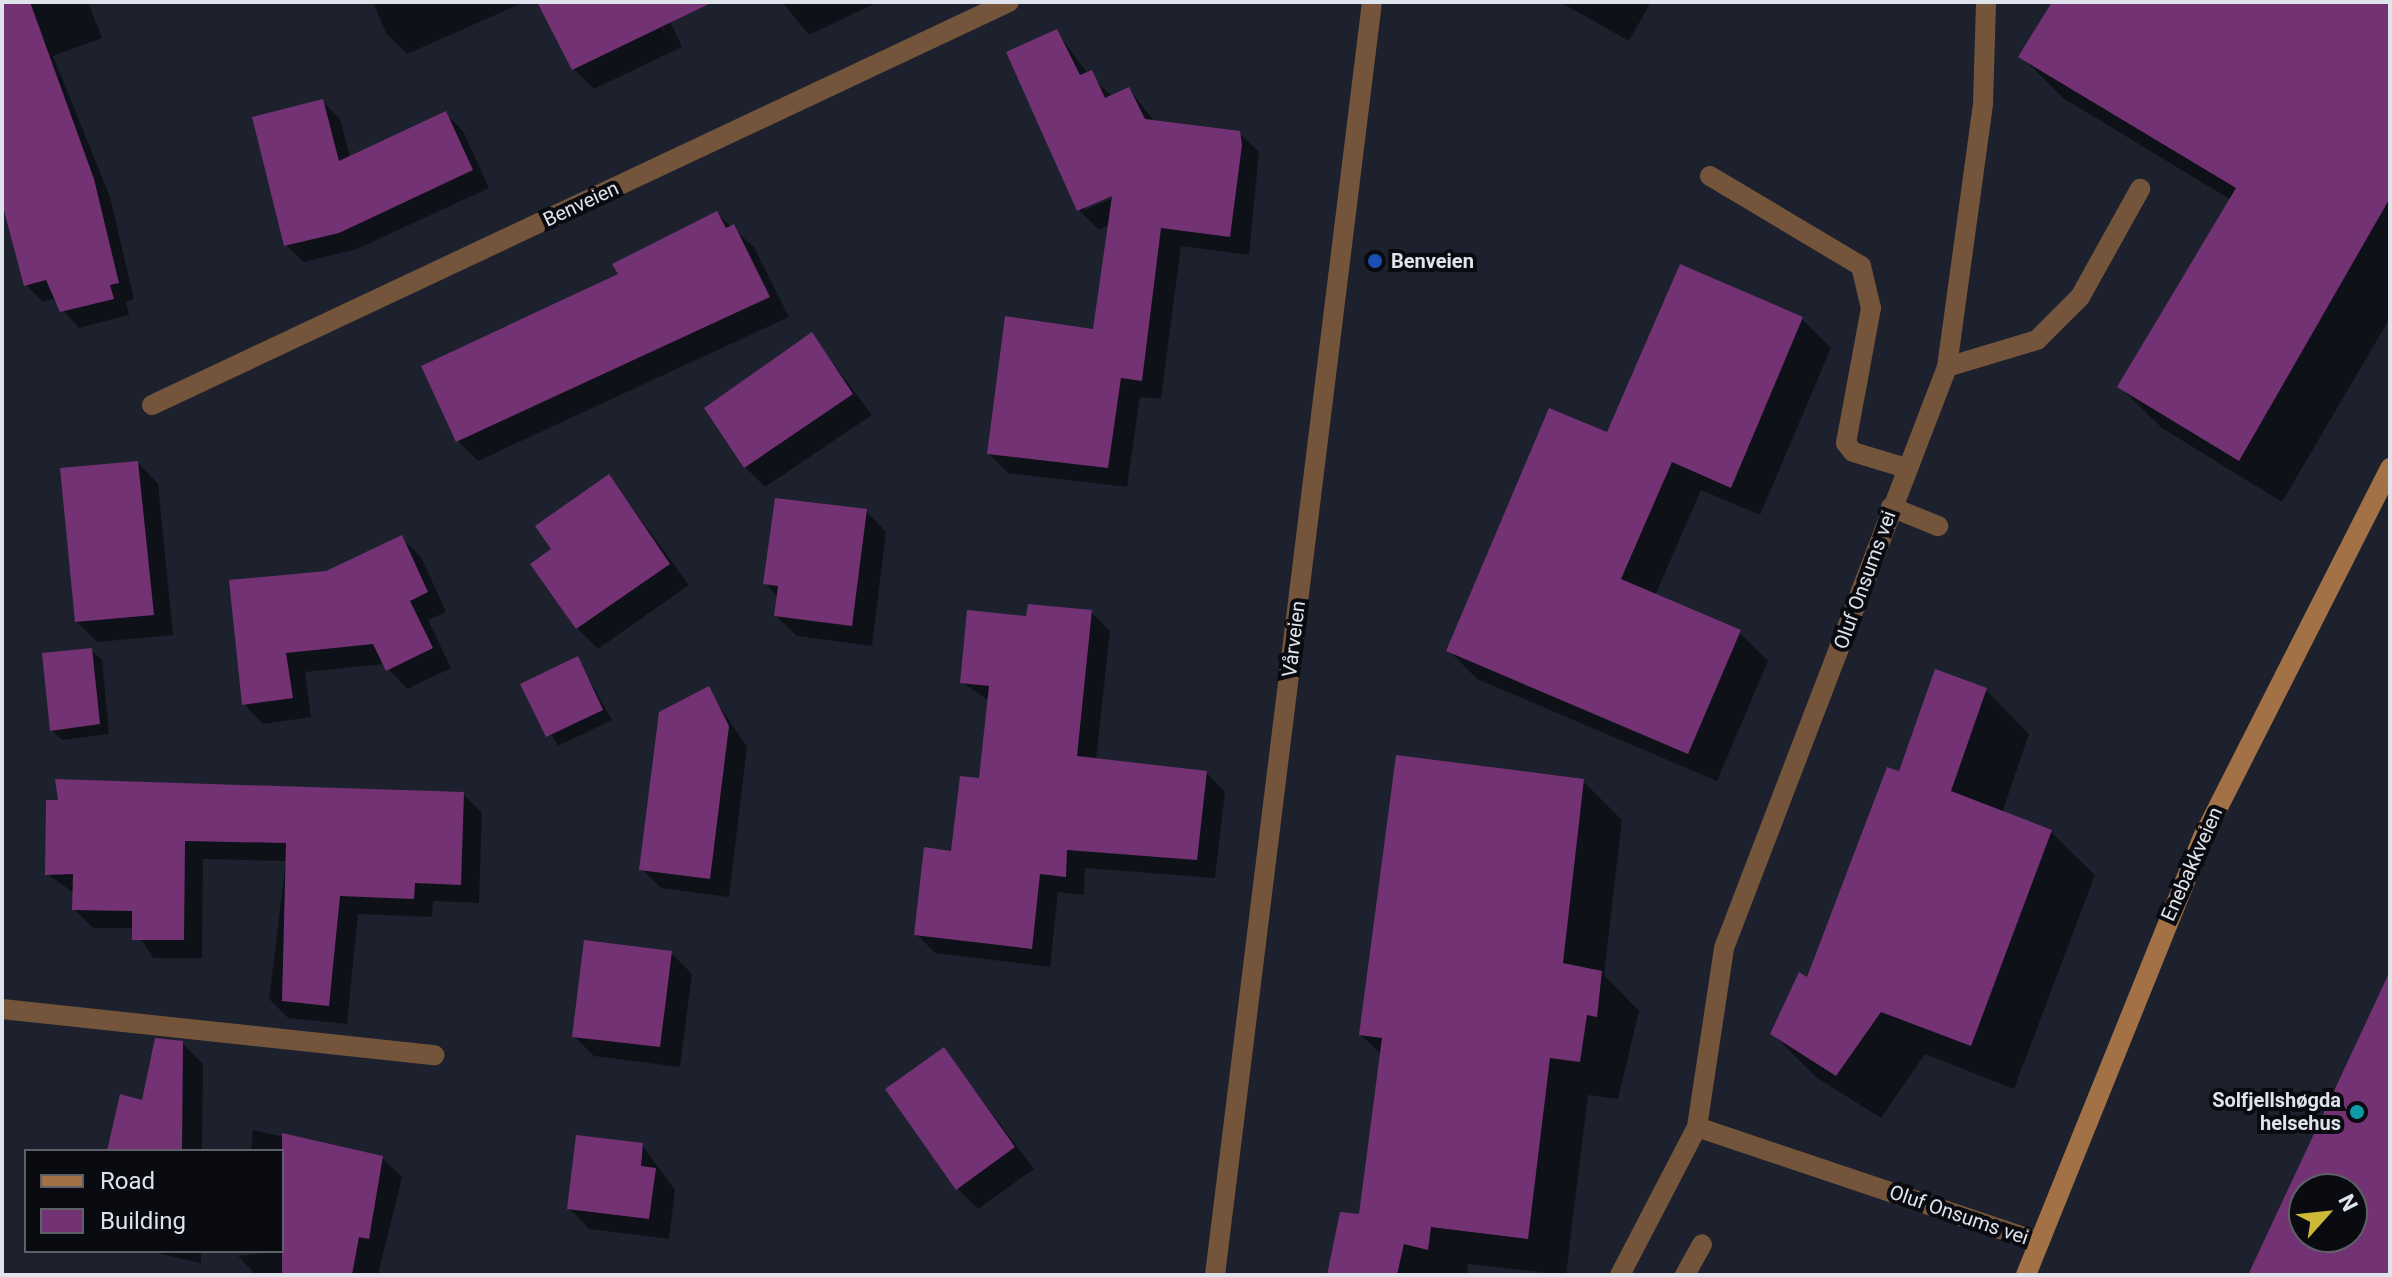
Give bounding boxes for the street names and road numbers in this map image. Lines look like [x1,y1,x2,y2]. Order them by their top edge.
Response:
street label: Benveien [539,176,623,232]
street label: Oluf Onsums vei [1829,508,1901,652]
street label: Vårveien [1277,599,1311,679]
street label: Enebakkveien [2156,803,2228,925]
street label: Oluf Onsums vei [1886,1180,2032,1250]

